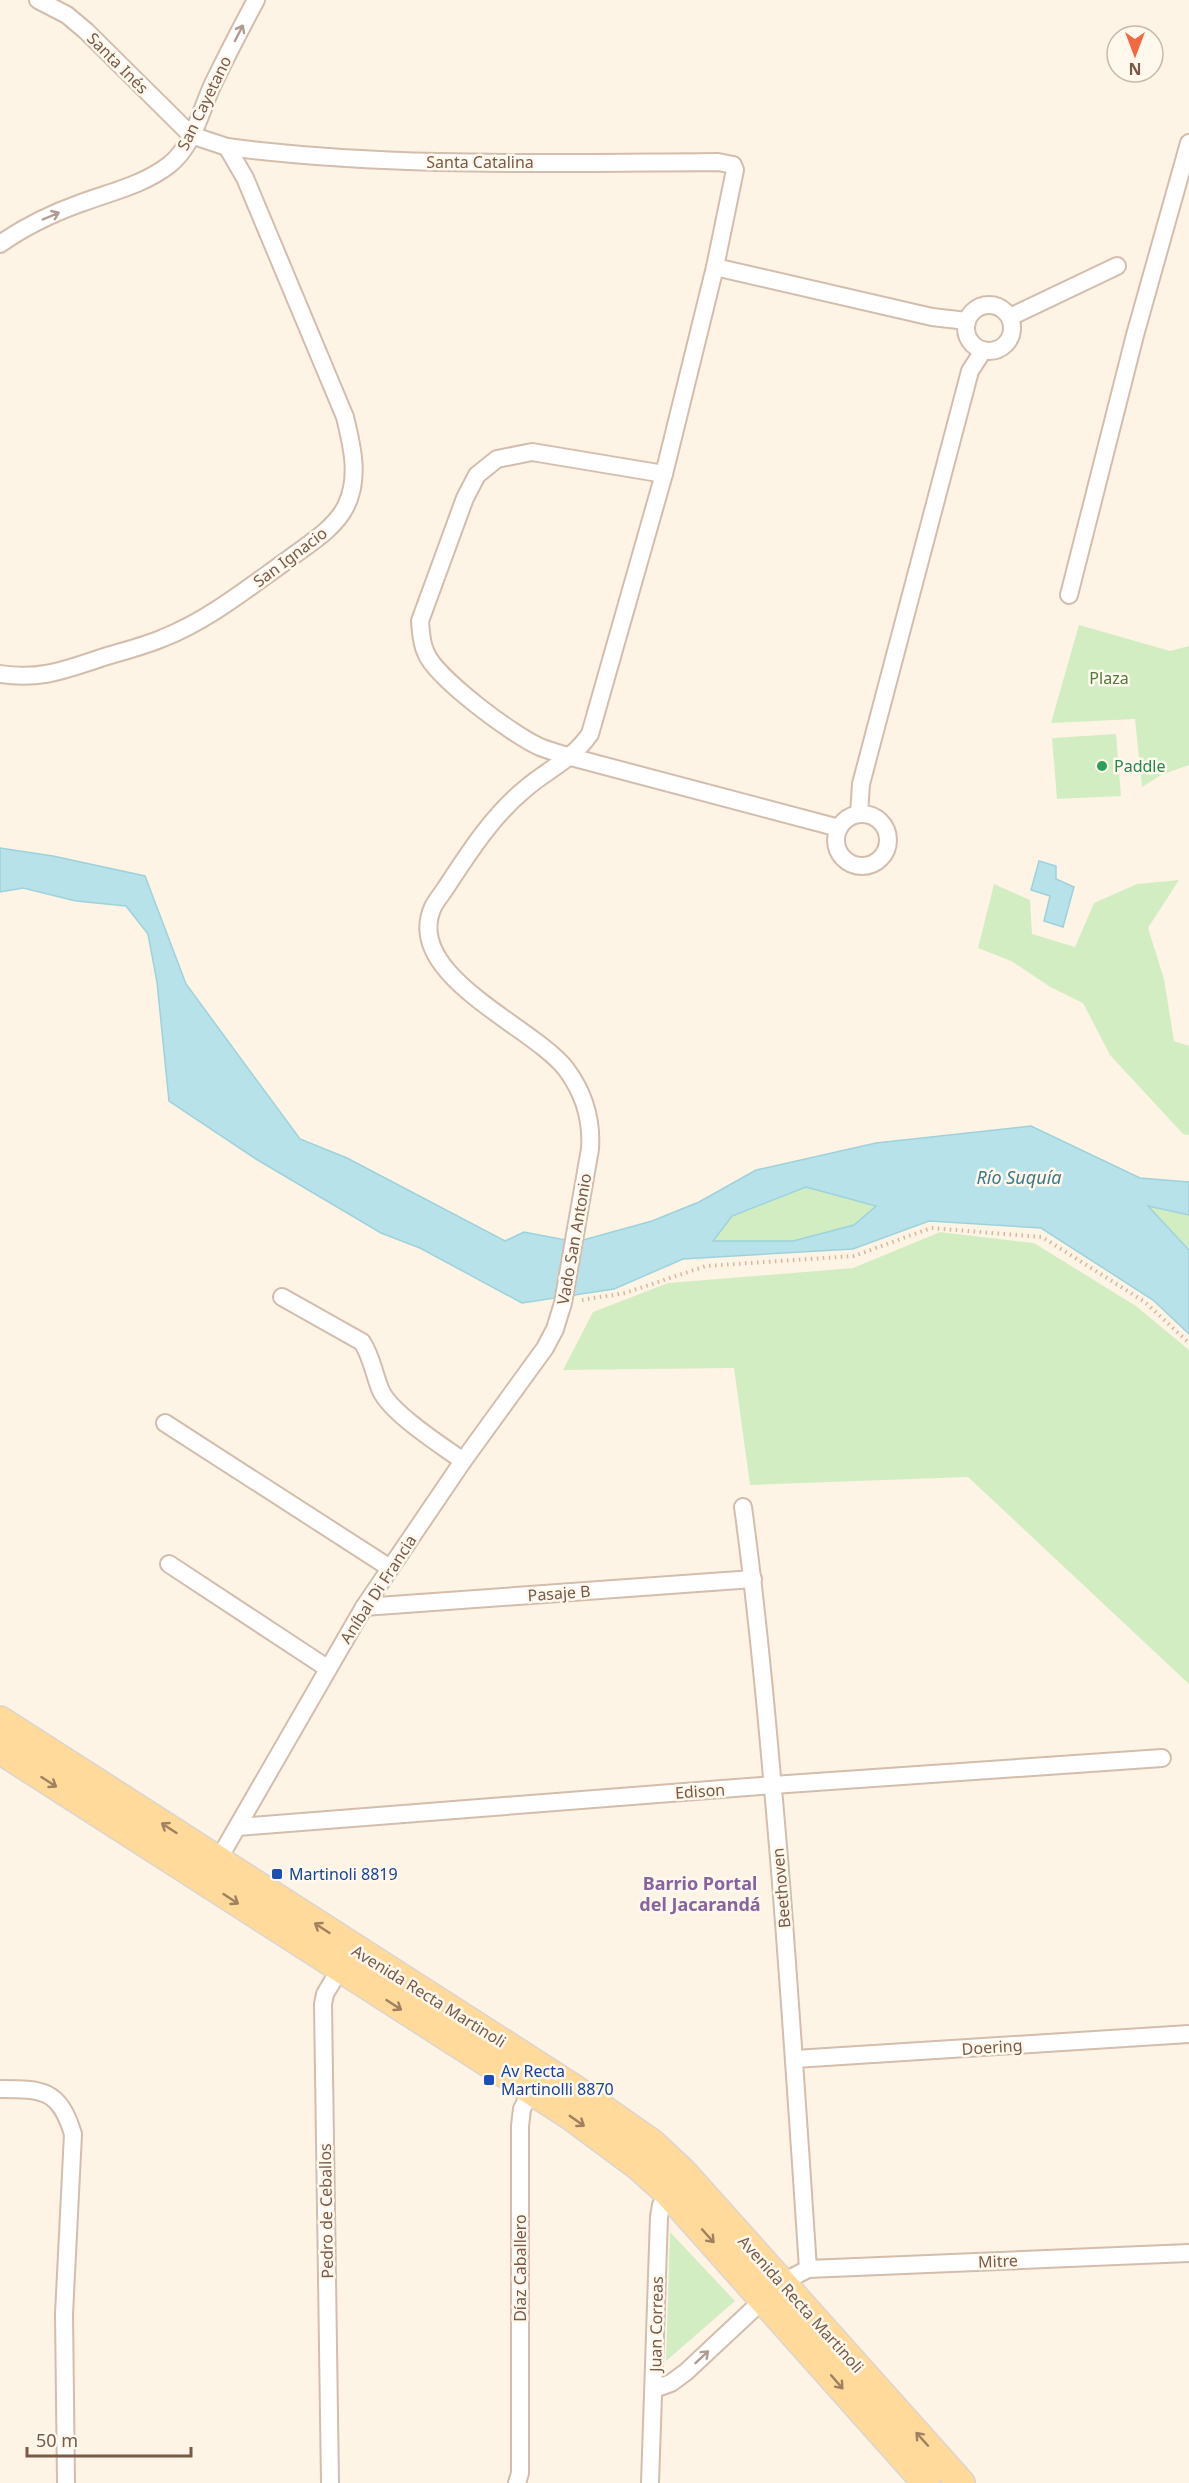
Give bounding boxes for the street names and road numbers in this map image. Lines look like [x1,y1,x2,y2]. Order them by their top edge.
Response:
street label: Santa Inés [82,27,154,99]
street label: San Cayetano [172,52,236,154]
street label: Santa Catalina [426,151,534,173]
street label: San Ignacio [248,522,332,592]
street label: Vado San Antonio [552,1172,596,1306]
street label: Aníbal Di Francia [335,1530,421,1648]
street label: Pasaje B [527,1580,591,1606]
street label: Edison [674,1778,726,1804]
street label: Beethoven [767,1847,795,1929]
street label: Avenida Recta Martinoli [348,1940,510,2052]
street label: Doering [961,2034,1023,2060]
street label: Pedro de Ceballos [314,2143,338,2279]
street label: Díaz Caballero [509,2214,531,2322]
street label: Avenida Recta Martinoli [733,2231,869,2377]
street label: Mitre [978,2249,1018,2273]
street label: Juan Correas [644,2276,668,2374]

